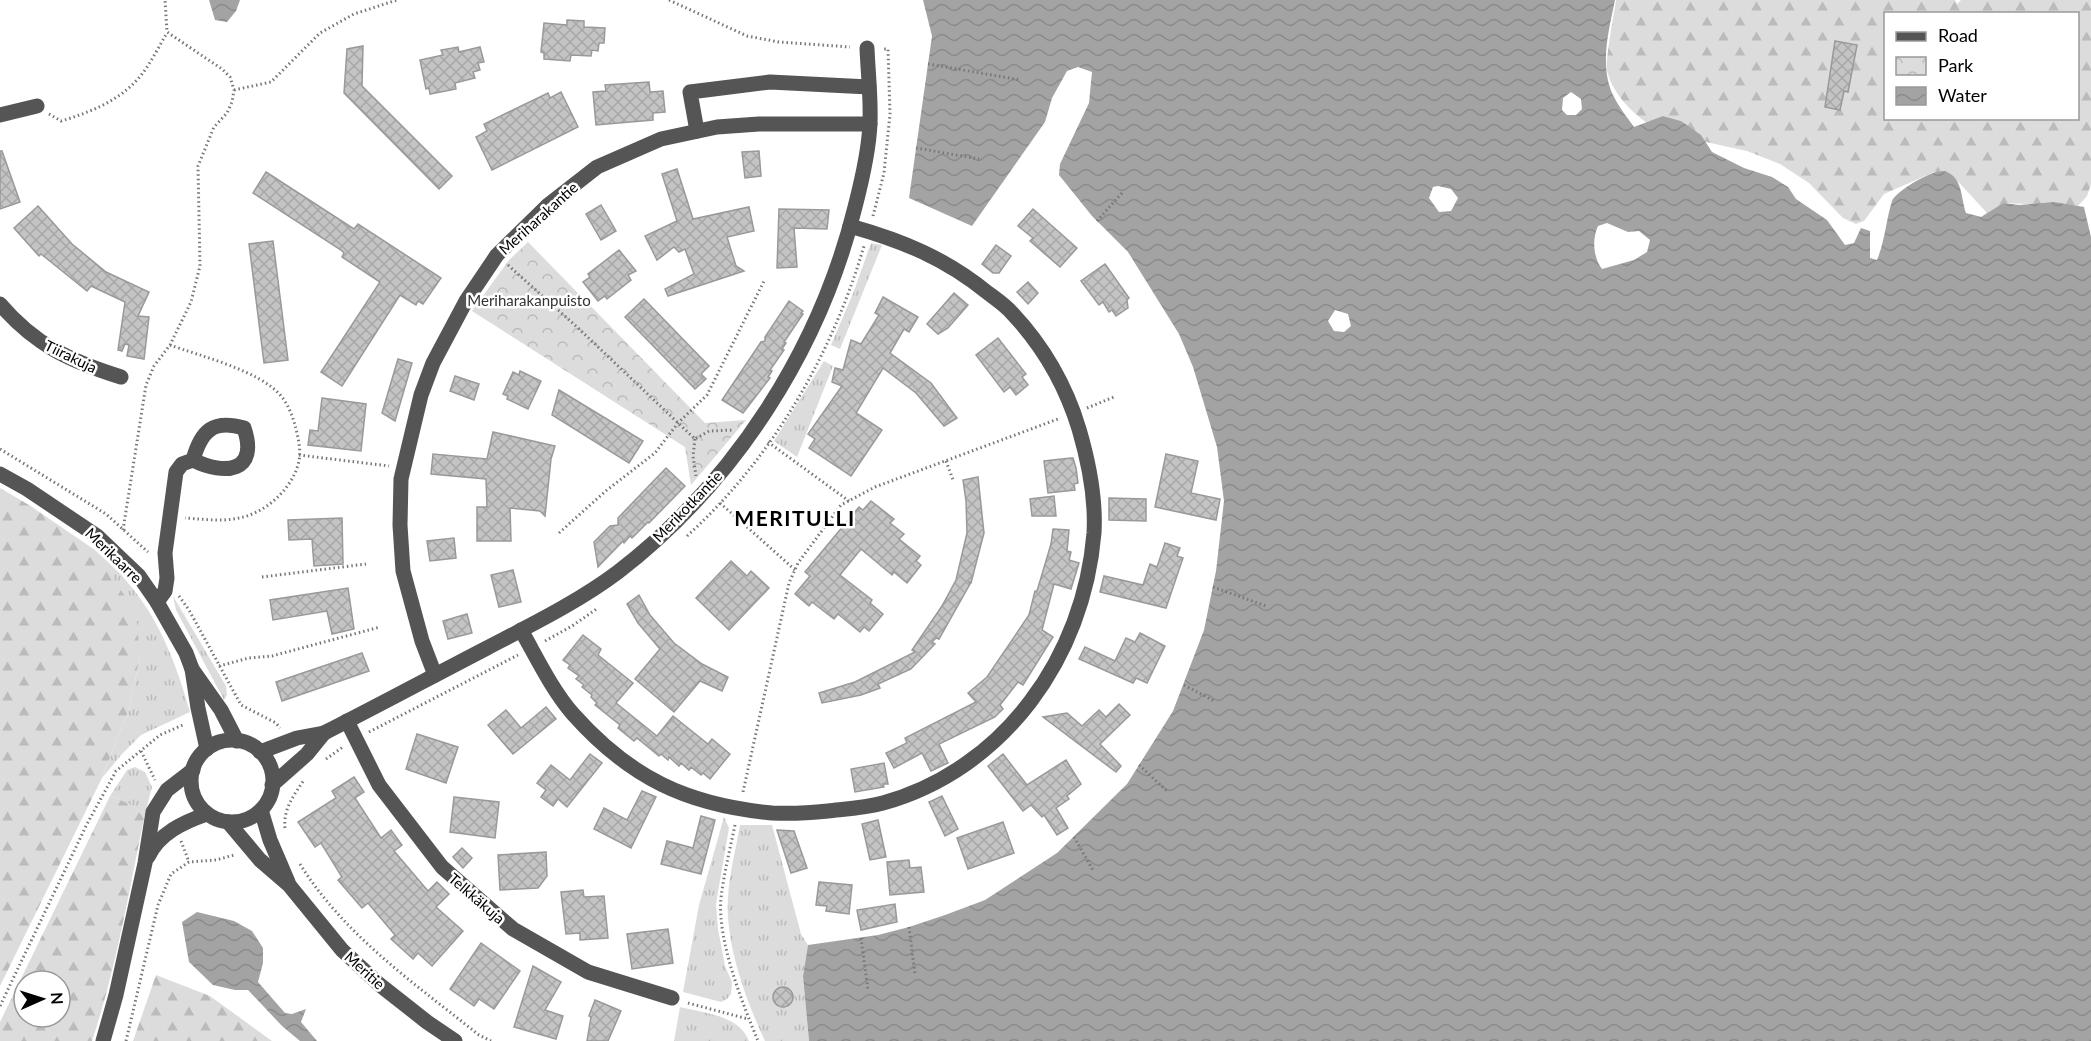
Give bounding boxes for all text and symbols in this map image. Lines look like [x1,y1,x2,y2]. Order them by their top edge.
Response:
legend [1884,12,2079,120]
text: Road [1938,24,1978,46]
text: Park [1938,54,1974,76]
text: Water [1938,84,1987,106]
street label: Meriharakantie [495,178,581,258]
park label: Meriharakanpuisto [467,291,591,309]
street label: Tiirakuja [42,336,100,376]
street label: Merikotkantie [649,467,726,545]
district label: MERITULLI [734,505,856,530]
street label: Merikaarre [82,524,146,586]
street label: Telkkäkuja [445,869,509,927]
street label: Meritie [341,947,389,993]
north arrow [12,969,72,1029]
text: N [48,992,67,1005]

